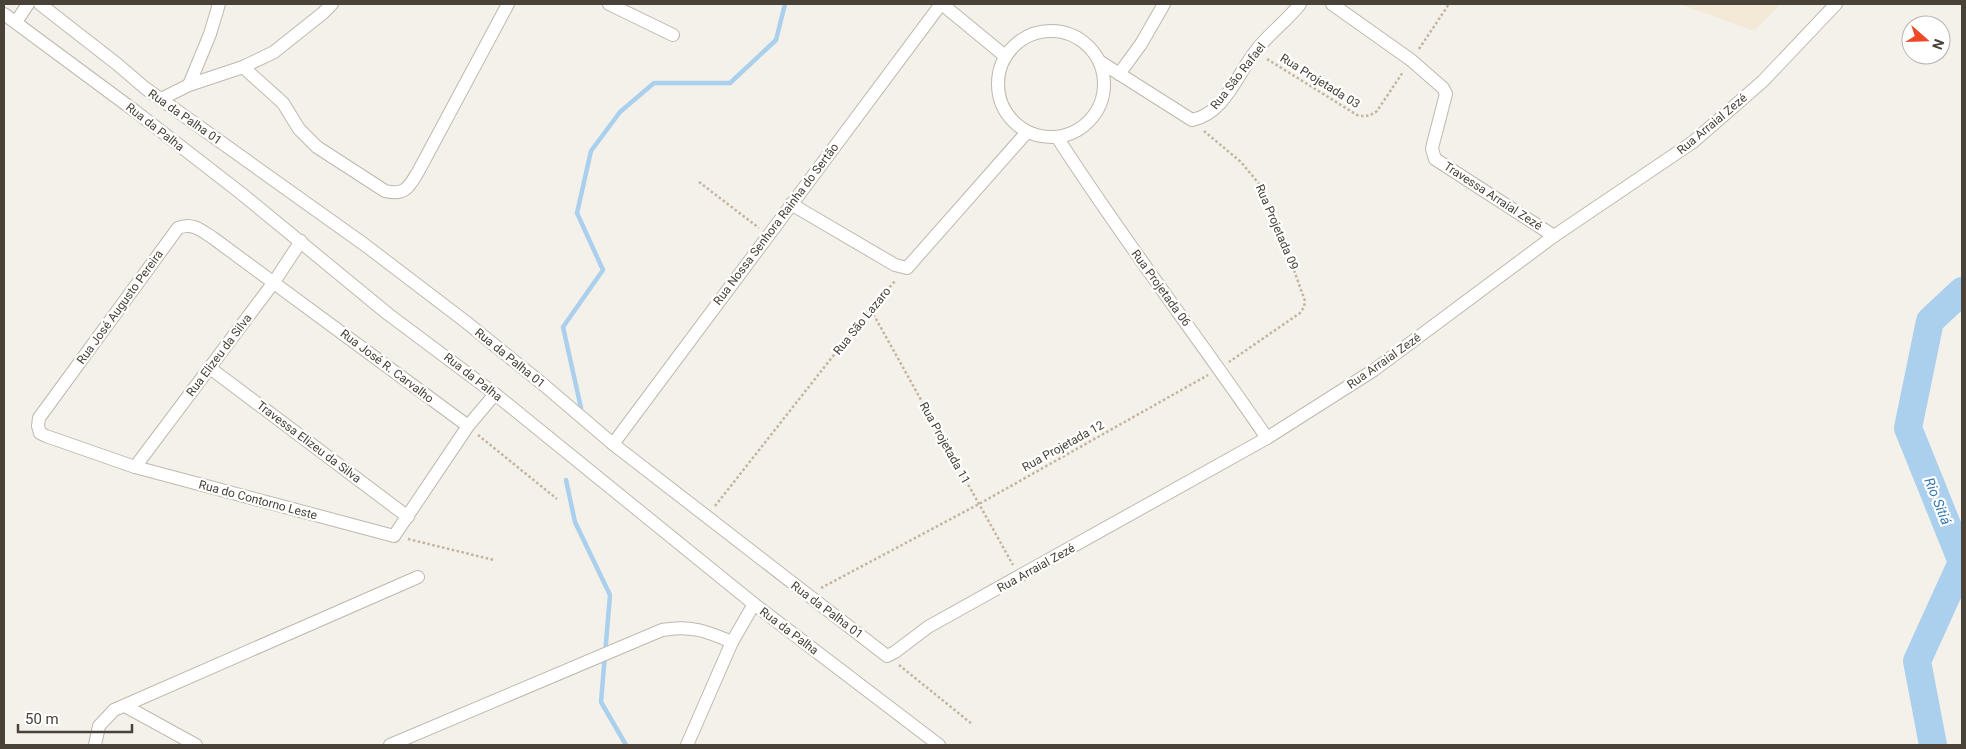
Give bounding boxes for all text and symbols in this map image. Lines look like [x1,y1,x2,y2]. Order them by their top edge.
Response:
north arrow [1901,15,1951,65]
text: N [1929,37,1947,52]
street label: Rua São Rafael [1208,40,1268,112]
street label: Rua Projetada 03 [1278,51,1362,111]
street label: Rua da Palha 01 [146,86,224,148]
street label: Rua Arraial Zezé [1674,91,1750,157]
street label: Rua da Palha [123,100,187,154]
street label: Rua Nossa Senhora Rainha do Sertão [711,140,842,308]
street label: Travessa Arraial Zezé [1441,159,1545,233]
street label: Rua Projetada 09 [1253,182,1301,272]
street label: Rua José Augusto Pereira [74,247,166,367]
street label: Rua Projetada 06 [1128,247,1194,329]
street label: Rua São Lazaro [830,284,894,358]
street label: Rua Elizeu da Silva [183,311,255,399]
street label: Rua da Palha 01 [472,325,548,391]
street label: Rua José R. Carvalho [338,326,437,406]
street label: Rua Arraial Zezé [1344,330,1424,392]
street label: Rua da Palha [441,350,505,404]
street label: Travessa Elizeu da Silva [254,398,364,486]
street label: Rua Projetada 11 [917,400,973,486]
street label: Rua Projetada 12 [1020,418,1107,474]
water label: Rio Sitiá [1921,475,1955,527]
street label: Rua do Contorno Leste [197,477,319,523]
street label: Rua Arraial Zezé [995,541,1077,595]
street label: Rua da Palha 01 [788,578,866,642]
street label: Rua da Palha [757,604,821,658]
scale bar [18,702,131,734]
text: 50 m [25,710,59,728]

